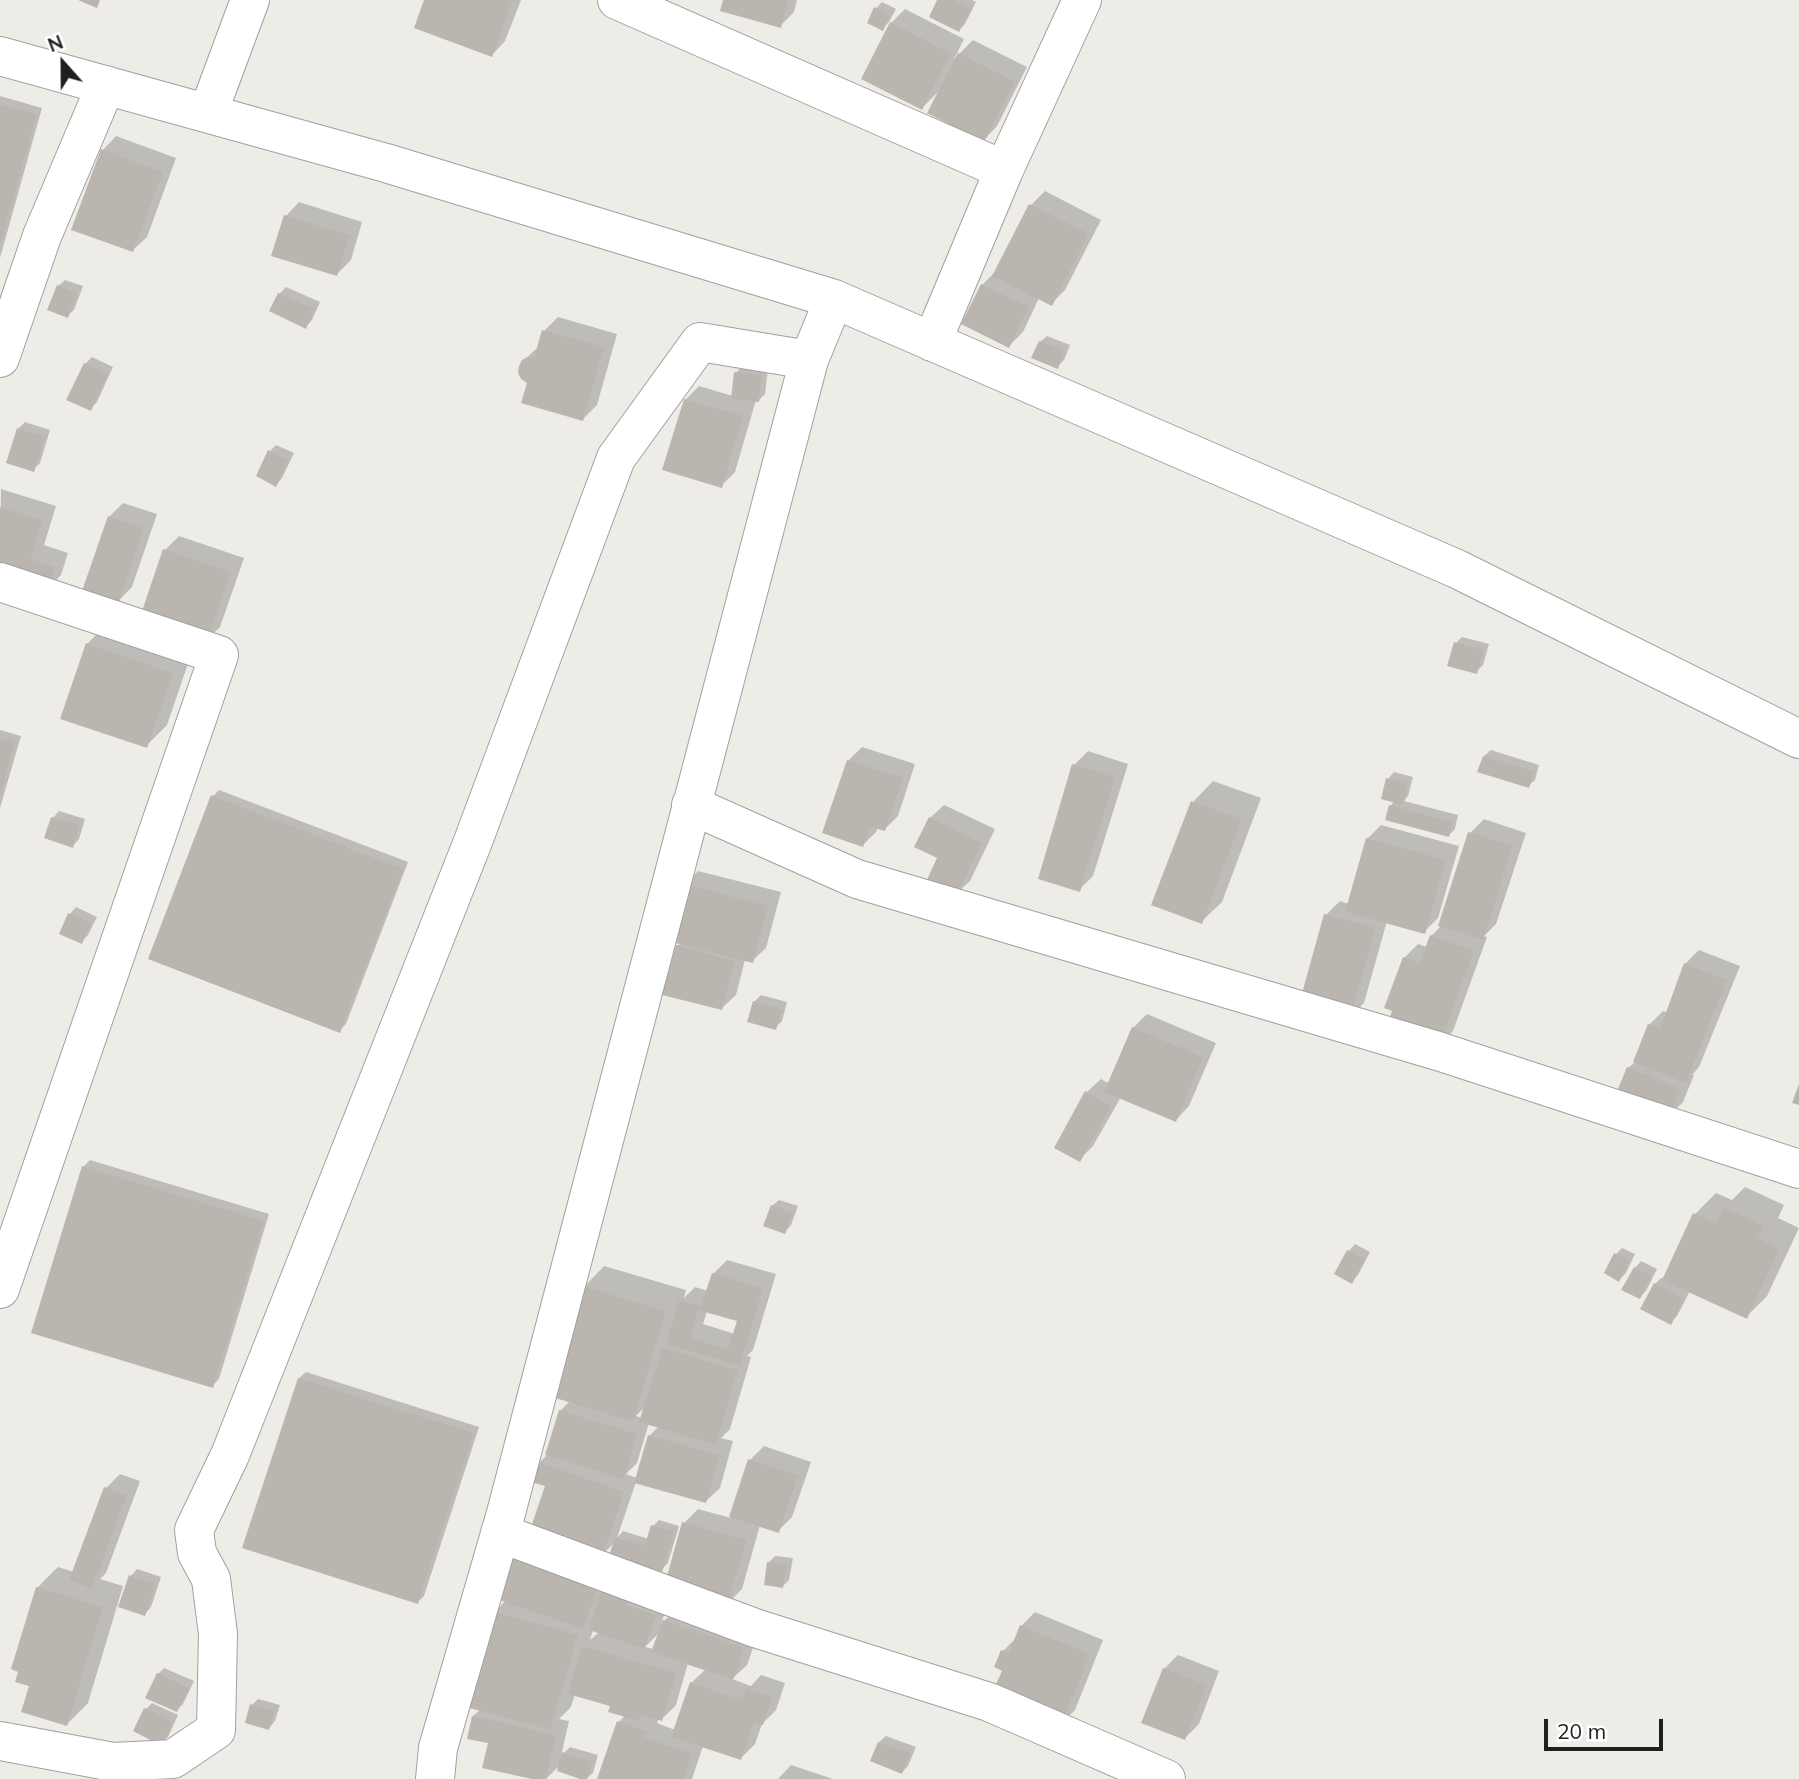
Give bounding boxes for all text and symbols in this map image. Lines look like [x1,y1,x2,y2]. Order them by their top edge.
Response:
north arrow [28,28,98,98]
text: N [44,30,66,57]
scale bar [1547,1706,1666,1750]
text: 20 m [1557,1718,1606,1744]

